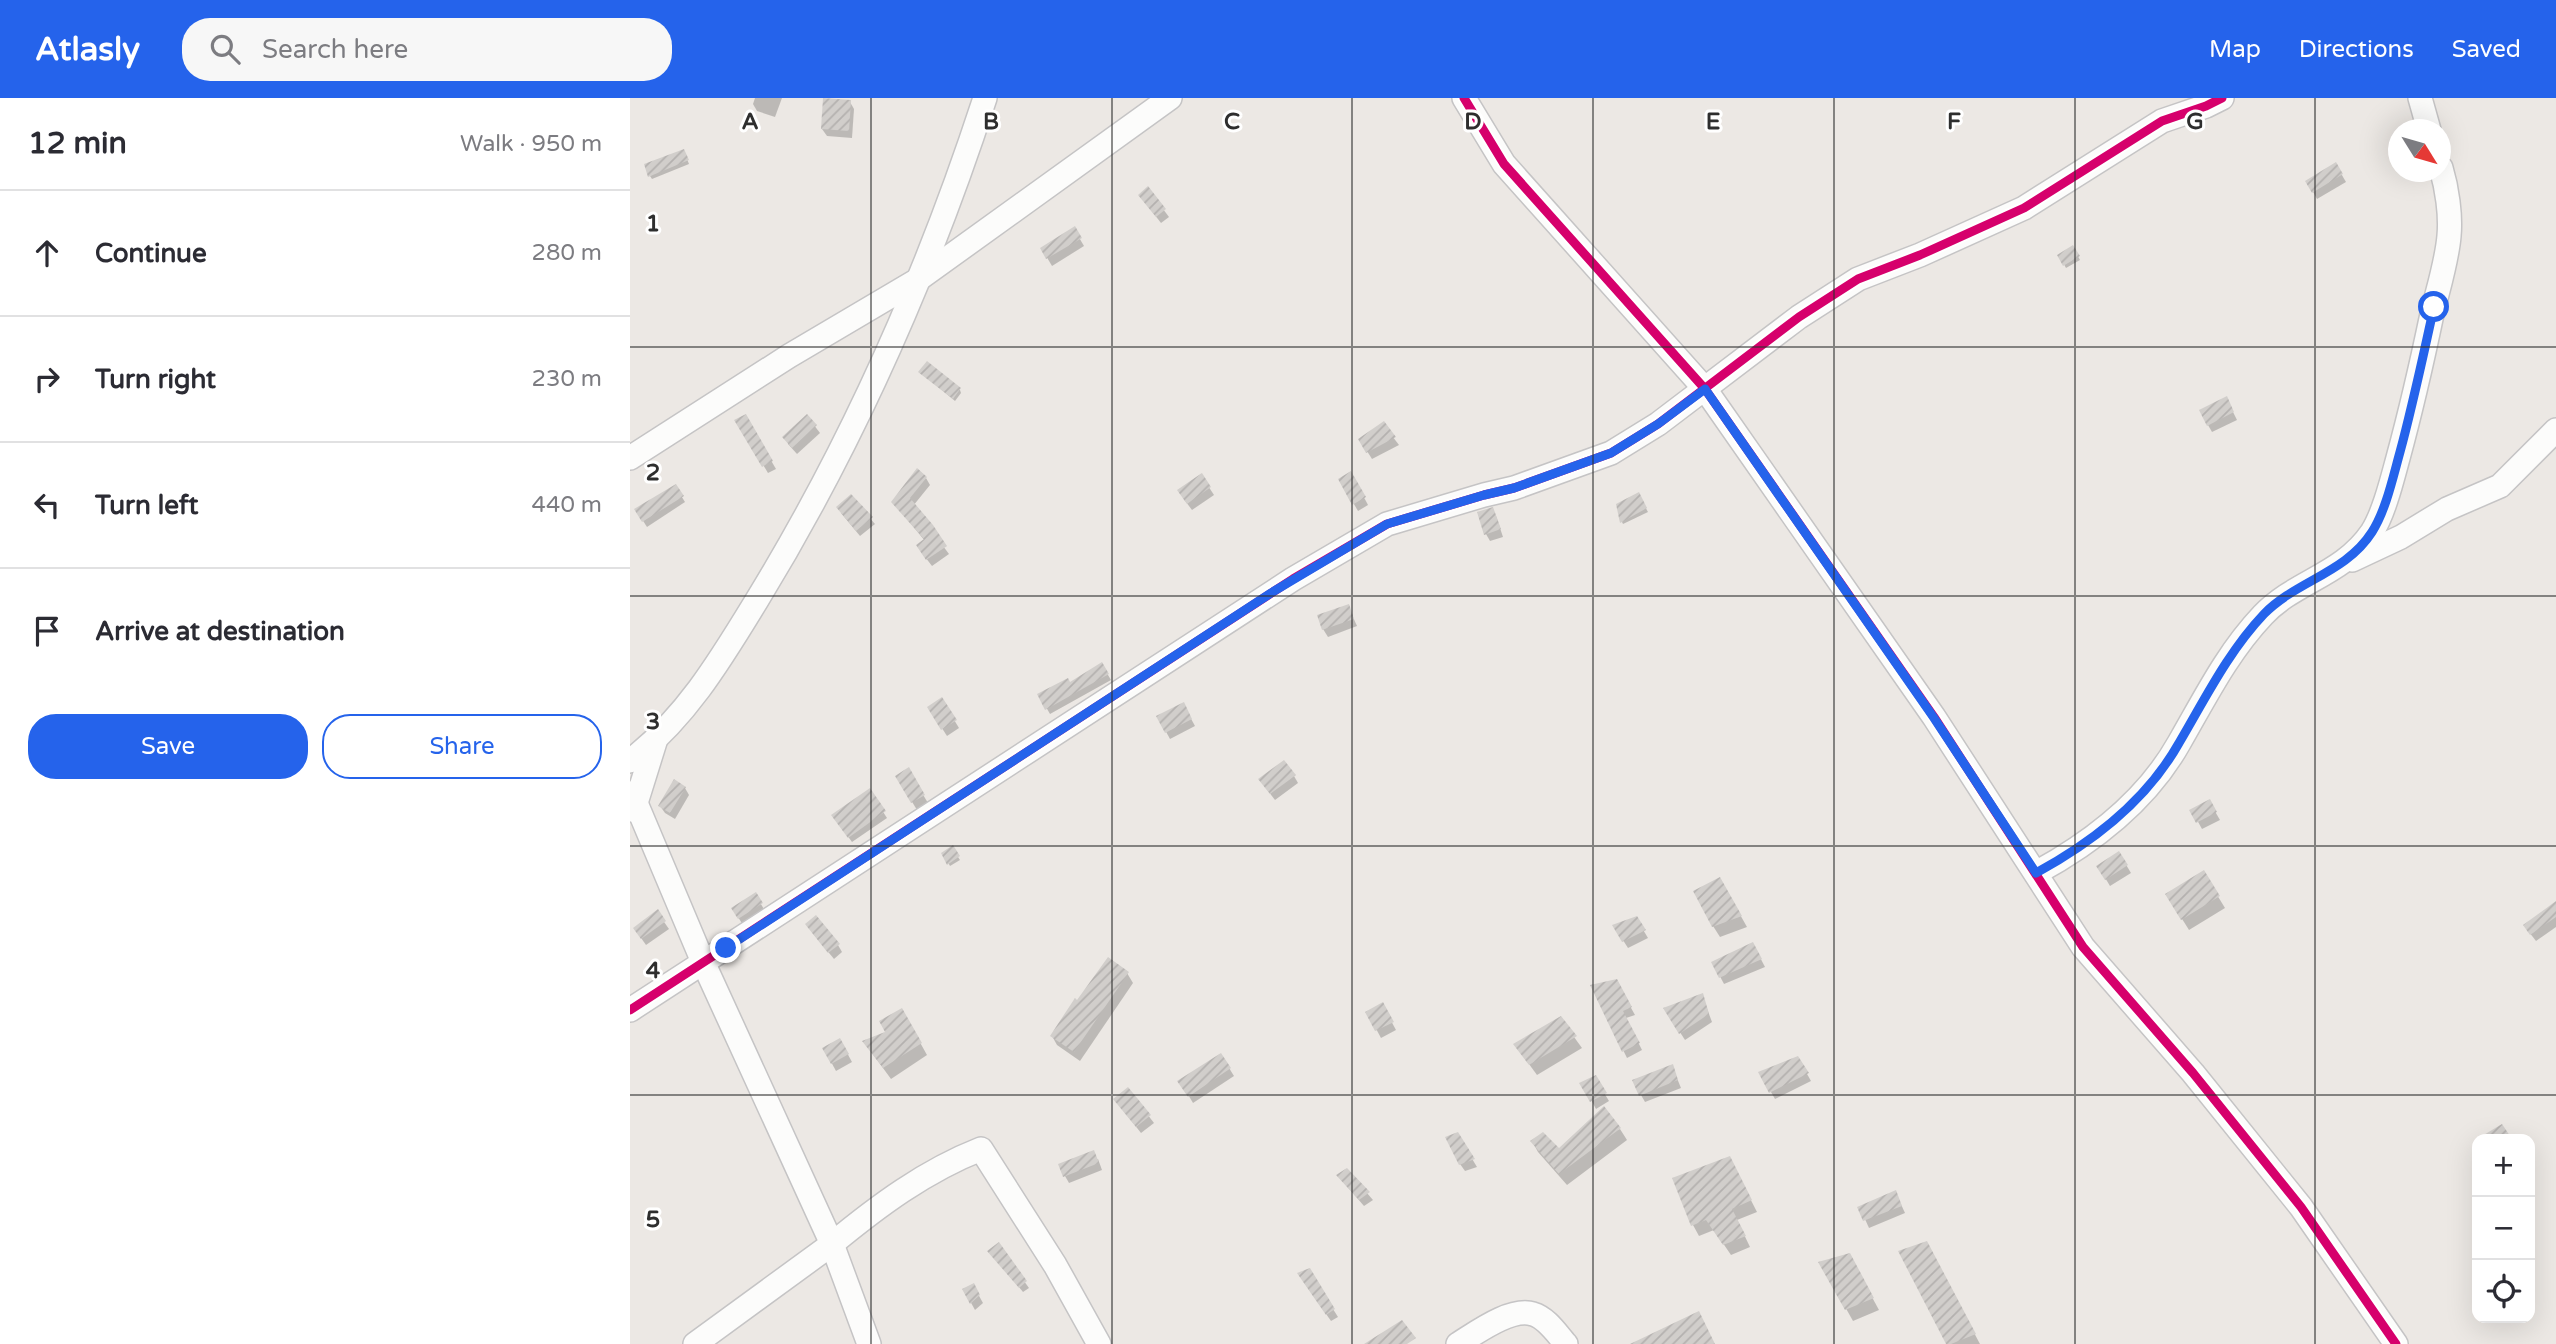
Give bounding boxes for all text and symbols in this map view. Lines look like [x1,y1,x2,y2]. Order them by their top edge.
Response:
search box [182,18,672,81]
text: Atlasly [35,30,140,69]
icon: search [206,30,244,68]
text: Search here [262,34,408,65]
text: Map [2209,35,2261,64]
text: Directions [2299,35,2414,64]
text: Saved [2452,35,2521,64]
text: A [741,108,759,136]
text: B [983,108,999,136]
text: C [1224,108,1240,136]
text: D [1464,108,1482,136]
text: E [1706,108,1720,136]
text: F [1947,108,1961,136]
text: G [2186,108,2204,136]
north arrow [2388,119,2451,182]
text: 12 min [28,125,127,162]
text: Walk · 950 m [460,130,602,158]
text: 1 [646,210,660,238]
icon: ahead [28,234,66,272]
text: Continue [95,238,207,269]
text: 280 m [532,239,602,267]
route start [2418,291,2449,322]
icon: right [28,360,66,398]
text: Turn right [95,364,216,395]
text: 230 m [532,365,602,393]
text: 2 [646,459,660,487]
icon: left [28,486,66,524]
text: Turn left [95,490,198,521]
text: 440 m [532,491,602,519]
icon: arrive [28,612,66,650]
text: Arrive at destination [95,616,345,647]
text: 3 [646,708,660,736]
button: Save [28,714,308,779]
button: Share [322,714,602,779]
route end [710,932,741,963]
text: 4 [646,957,661,985]
map controls [2472,1134,2535,1323]
button: + [2472,1134,2535,1197]
button: − [2472,1197,2535,1260]
text: 5 [646,1206,660,1234]
button: locate [2472,1260,2535,1323]

